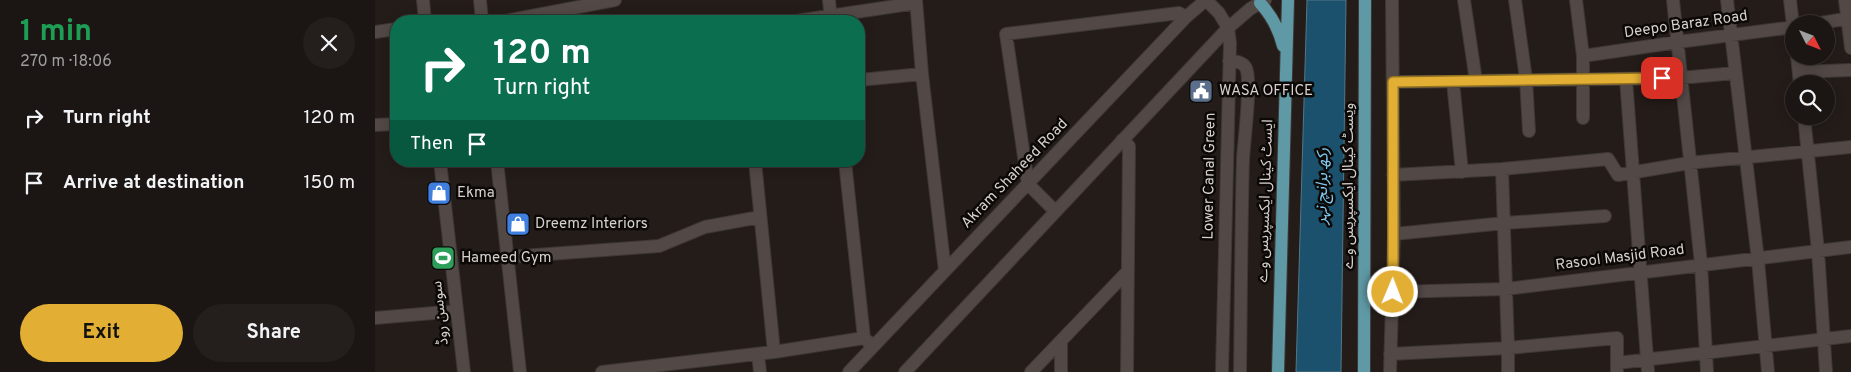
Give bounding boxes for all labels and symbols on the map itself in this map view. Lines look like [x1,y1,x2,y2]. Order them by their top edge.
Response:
street label: Deepo Baraz Road [1623,7,1749,43]
north arrow [1785,15,1835,65]
pin [1641,57,1683,99]
public building icon: WASA OFFICE [1188,78,1214,104]
place label: WASA OFFICE [1219,82,1313,101]
street label: ویسٹ کینال ایکسپریس وے [1340,103,1359,269]
street label: Lower Canal Green [1199,112,1221,240]
street label: Akram Shaheed Road [958,115,1072,233]
street label: ایسٹ کینال ایکسپریس وے [1254,119,1278,283]
water label: رکھ برانچ نہر [1312,147,1335,226]
shop icon: Ekma [426,180,452,206]
place label: Ekma [457,184,495,203]
shop icon: Dreemz Interiors [505,211,531,237]
place label: Dreemz Interiors [535,215,648,234]
street label: Rasool Masjid Road [1554,241,1686,275]
sports icon: Hameed Gym [430,245,456,271]
place label: Hameed Gym [461,249,552,268]
position arrow [1366,265,1418,317]
street label: سوسن روڈ [428,280,454,346]

